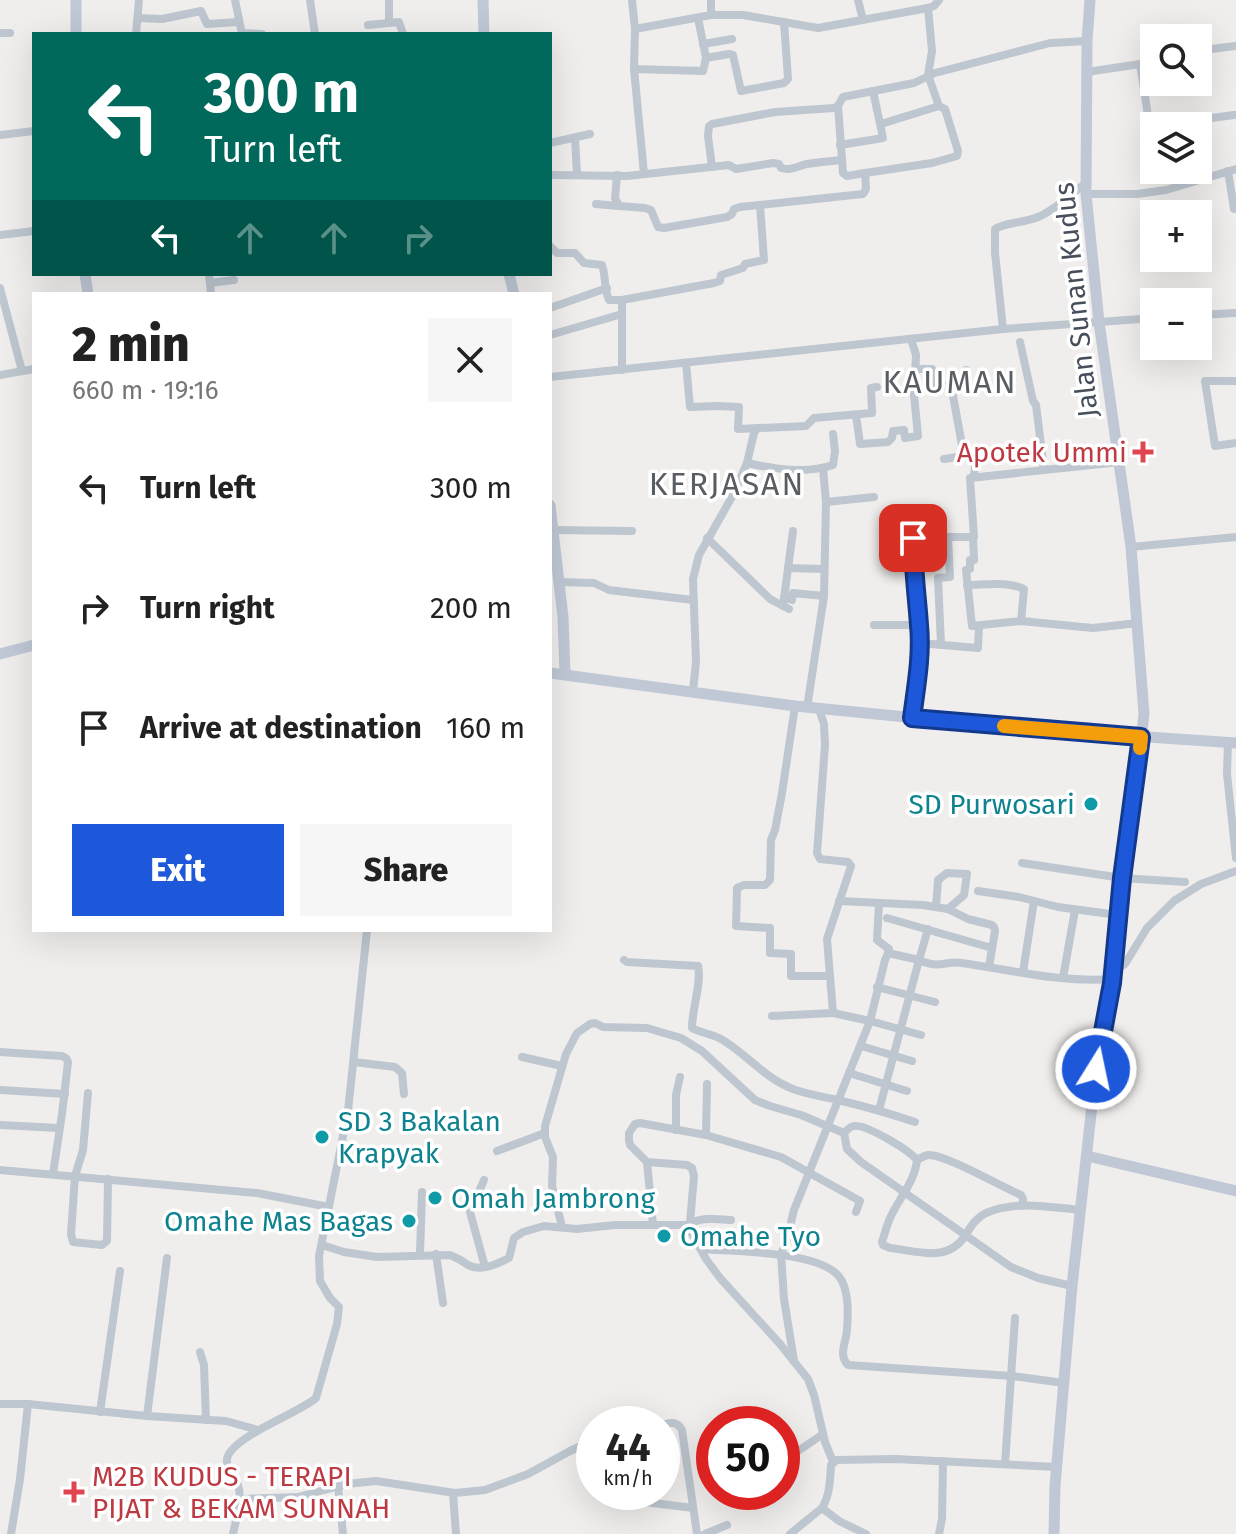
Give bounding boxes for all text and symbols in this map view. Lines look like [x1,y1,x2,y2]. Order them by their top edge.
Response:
map controls [1140,24,1212,360]
button: search [1140,24,1212,96]
text: 300 m [204,60,359,127]
icon: left [72,64,176,168]
button: layers [1140,112,1212,184]
text: Turn left [204,128,342,172]
street label: Jalan Sunan Kudus [1047,181,1105,419]
button: + [1140,200,1212,272]
icon: left [144,216,188,260]
icon: ahead [228,216,272,260]
icon: ahead [312,216,356,260]
icon: right [396,216,440,260]
button: − [1140,288,1212,360]
text: 2 min [72,316,190,374]
button: close [428,318,512,402]
district label: KAUMAN [882,363,1018,401]
text: 660 m · 19:16 [72,375,219,406]
place label: Apotek Ummi [957,436,1127,469]
marker: Apotek Ummi [1134,443,1152,461]
district label: KERJASAN [649,465,805,503]
icon: left [72,466,116,510]
text: Turn left [140,470,256,506]
text: 300 m [430,470,512,506]
pin [879,504,947,572]
icon: arrive [891,516,935,560]
icon: right [72,586,116,630]
text: Turn right [140,590,275,626]
text: 200 m [430,590,512,626]
icon: arrive [72,706,116,750]
text: Arrive at destination [140,710,422,746]
text: 160 m [446,710,525,746]
place label: SD Purwosari [909,788,1075,821]
marker: SD Purwosari [1082,795,1100,813]
button: Exit [72,824,284,916]
button: Share [300,824,512,916]
position arrow [1054,1027,1138,1111]
place label: SD 3 Bakalan Krapyak [338,1105,501,1170]
marker: SD 3 Bakalan Krapyak [313,1128,331,1146]
place label: Omah Jambrong [451,1182,656,1215]
marker: Omah Jambrong [426,1189,444,1207]
place label: Omahe Mas Bagas [164,1205,393,1238]
marker: Omahe Mas Bagas [400,1212,418,1230]
place label: Omahe Tyo [680,1220,821,1253]
marker: Omahe Tyo [655,1227,673,1245]
speed limit sign: 50 [696,1406,800,1510]
text: 44 [605,1424,651,1472]
place label: M2B KUDUS - TERAPI PIJAT & BEKAM SUNNAH [92,1460,390,1525]
text: km/h [603,1466,653,1490]
marker: M2B KUDUS - TERAPI PIJAT & BEKAM SUNNAH [63,1481,85,1503]

